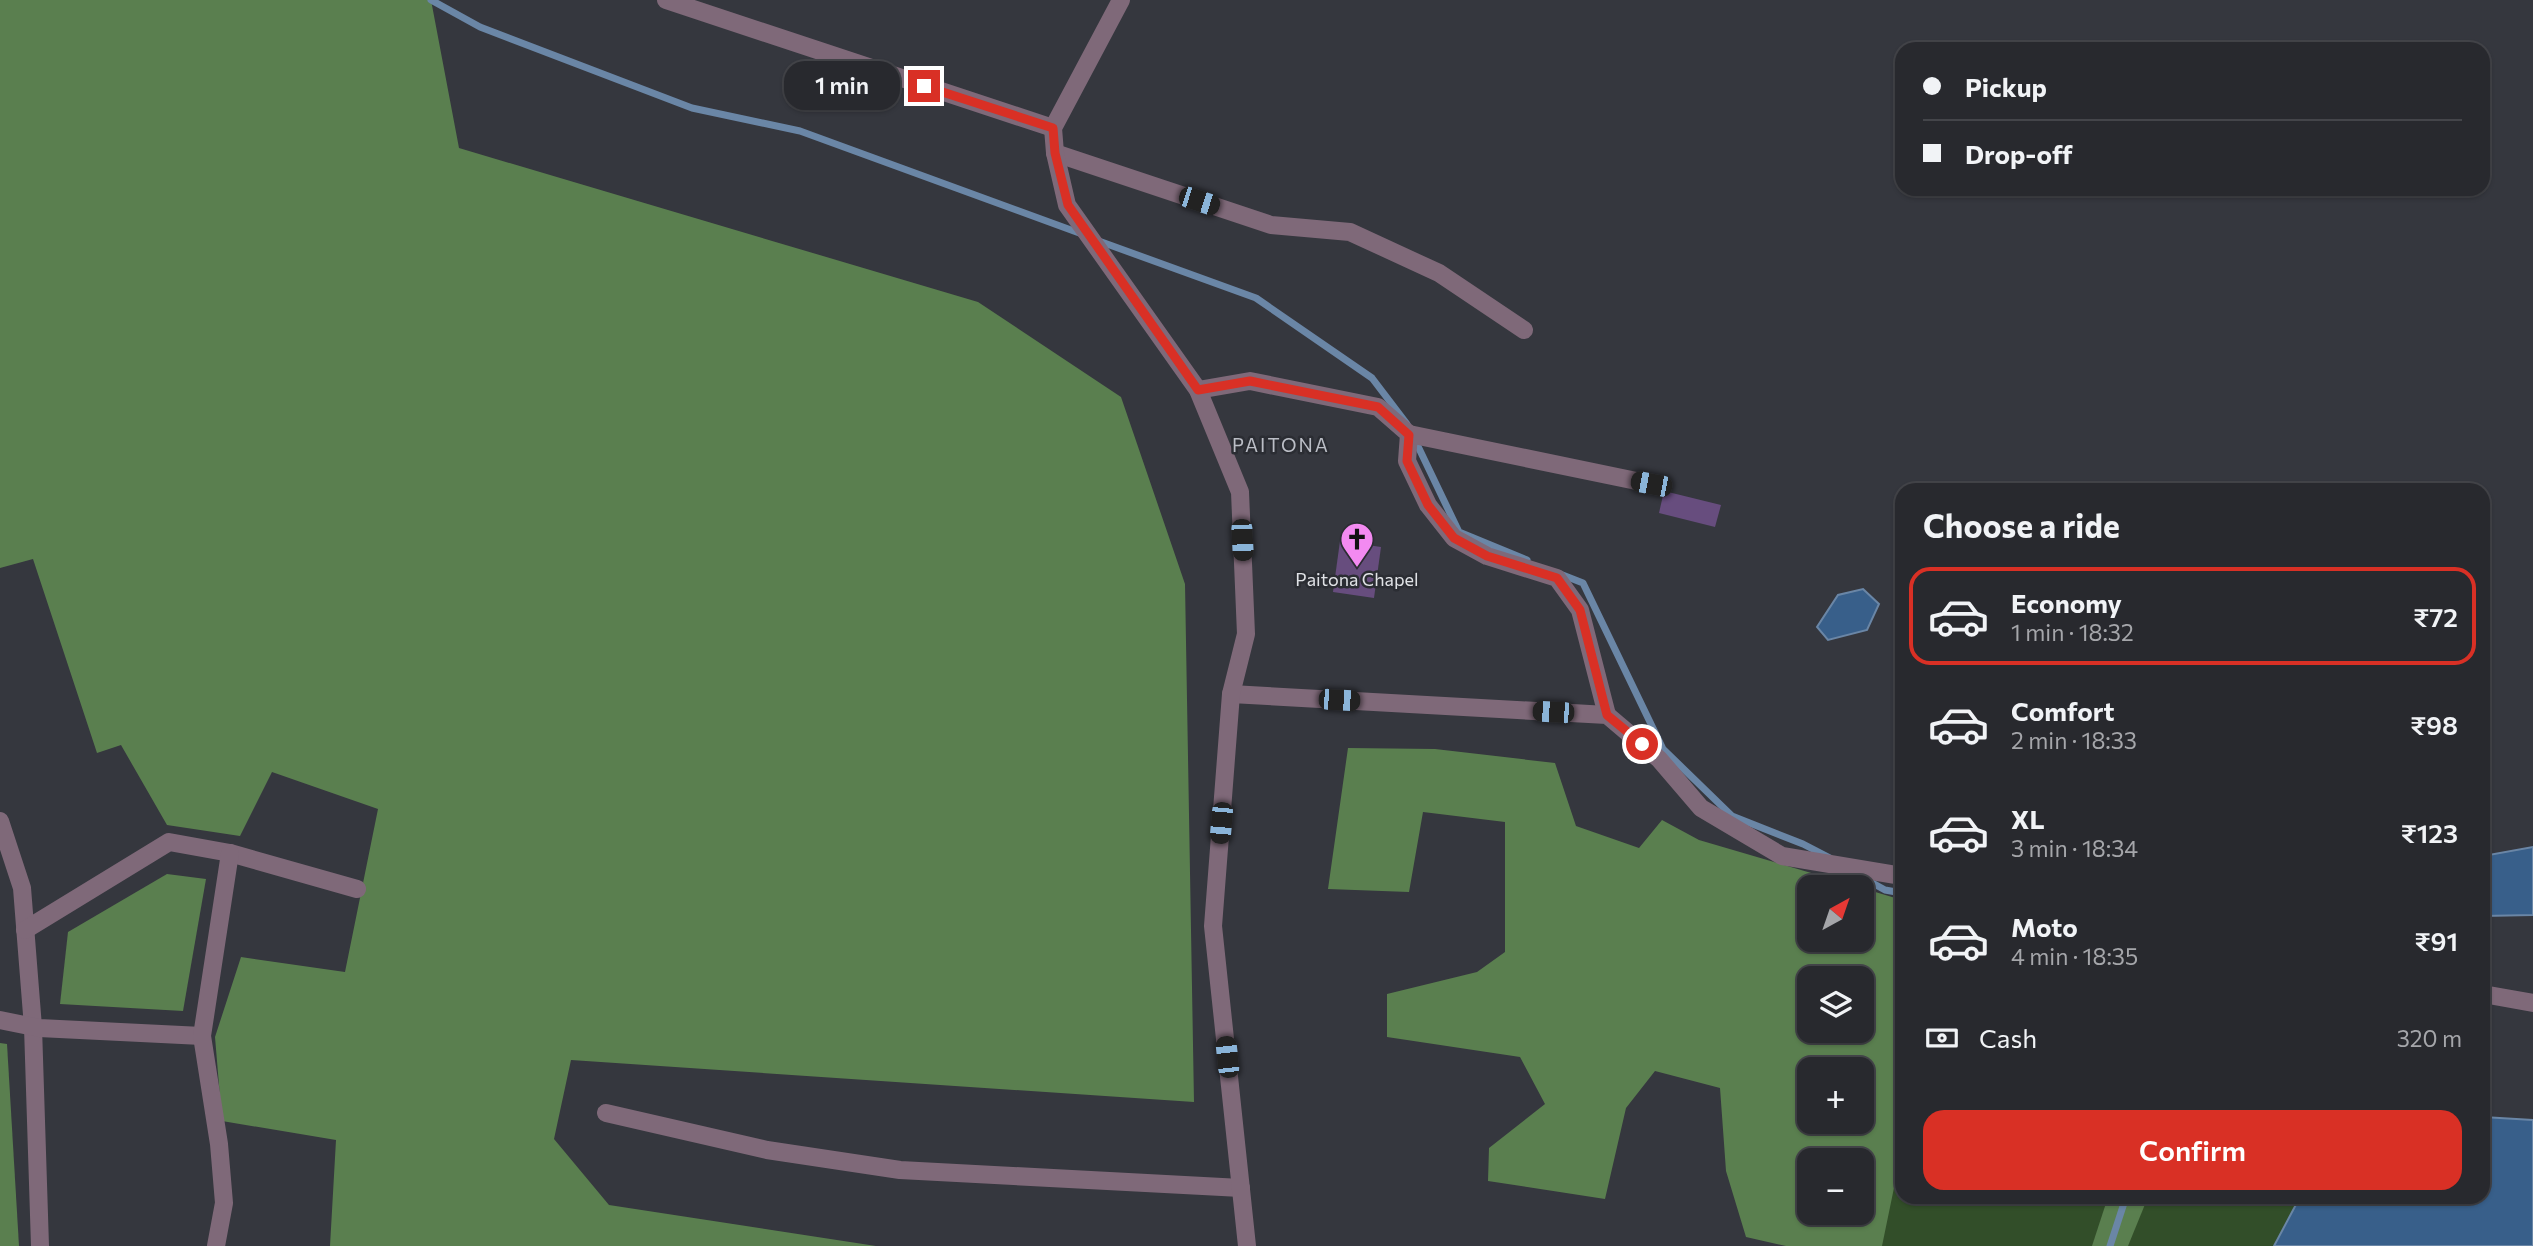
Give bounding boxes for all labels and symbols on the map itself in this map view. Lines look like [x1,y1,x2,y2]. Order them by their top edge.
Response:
callout: 1 min [784,62,900,110]
route end [908,70,940,102]
car [1176,185,1223,217]
district label: PAITONA [1232,433,1330,456]
car [1629,470,1674,498]
car [1231,518,1254,562]
church icon: Paitona Chapel [1338,520,1376,569]
place label: Paitona Chapel [1295,568,1419,590]
car [1318,688,1361,712]
car [1532,700,1575,724]
route start [1626,728,1658,760]
car [1209,801,1234,845]
north arrow [1797,875,1874,952]
car [1215,1035,1240,1079]

